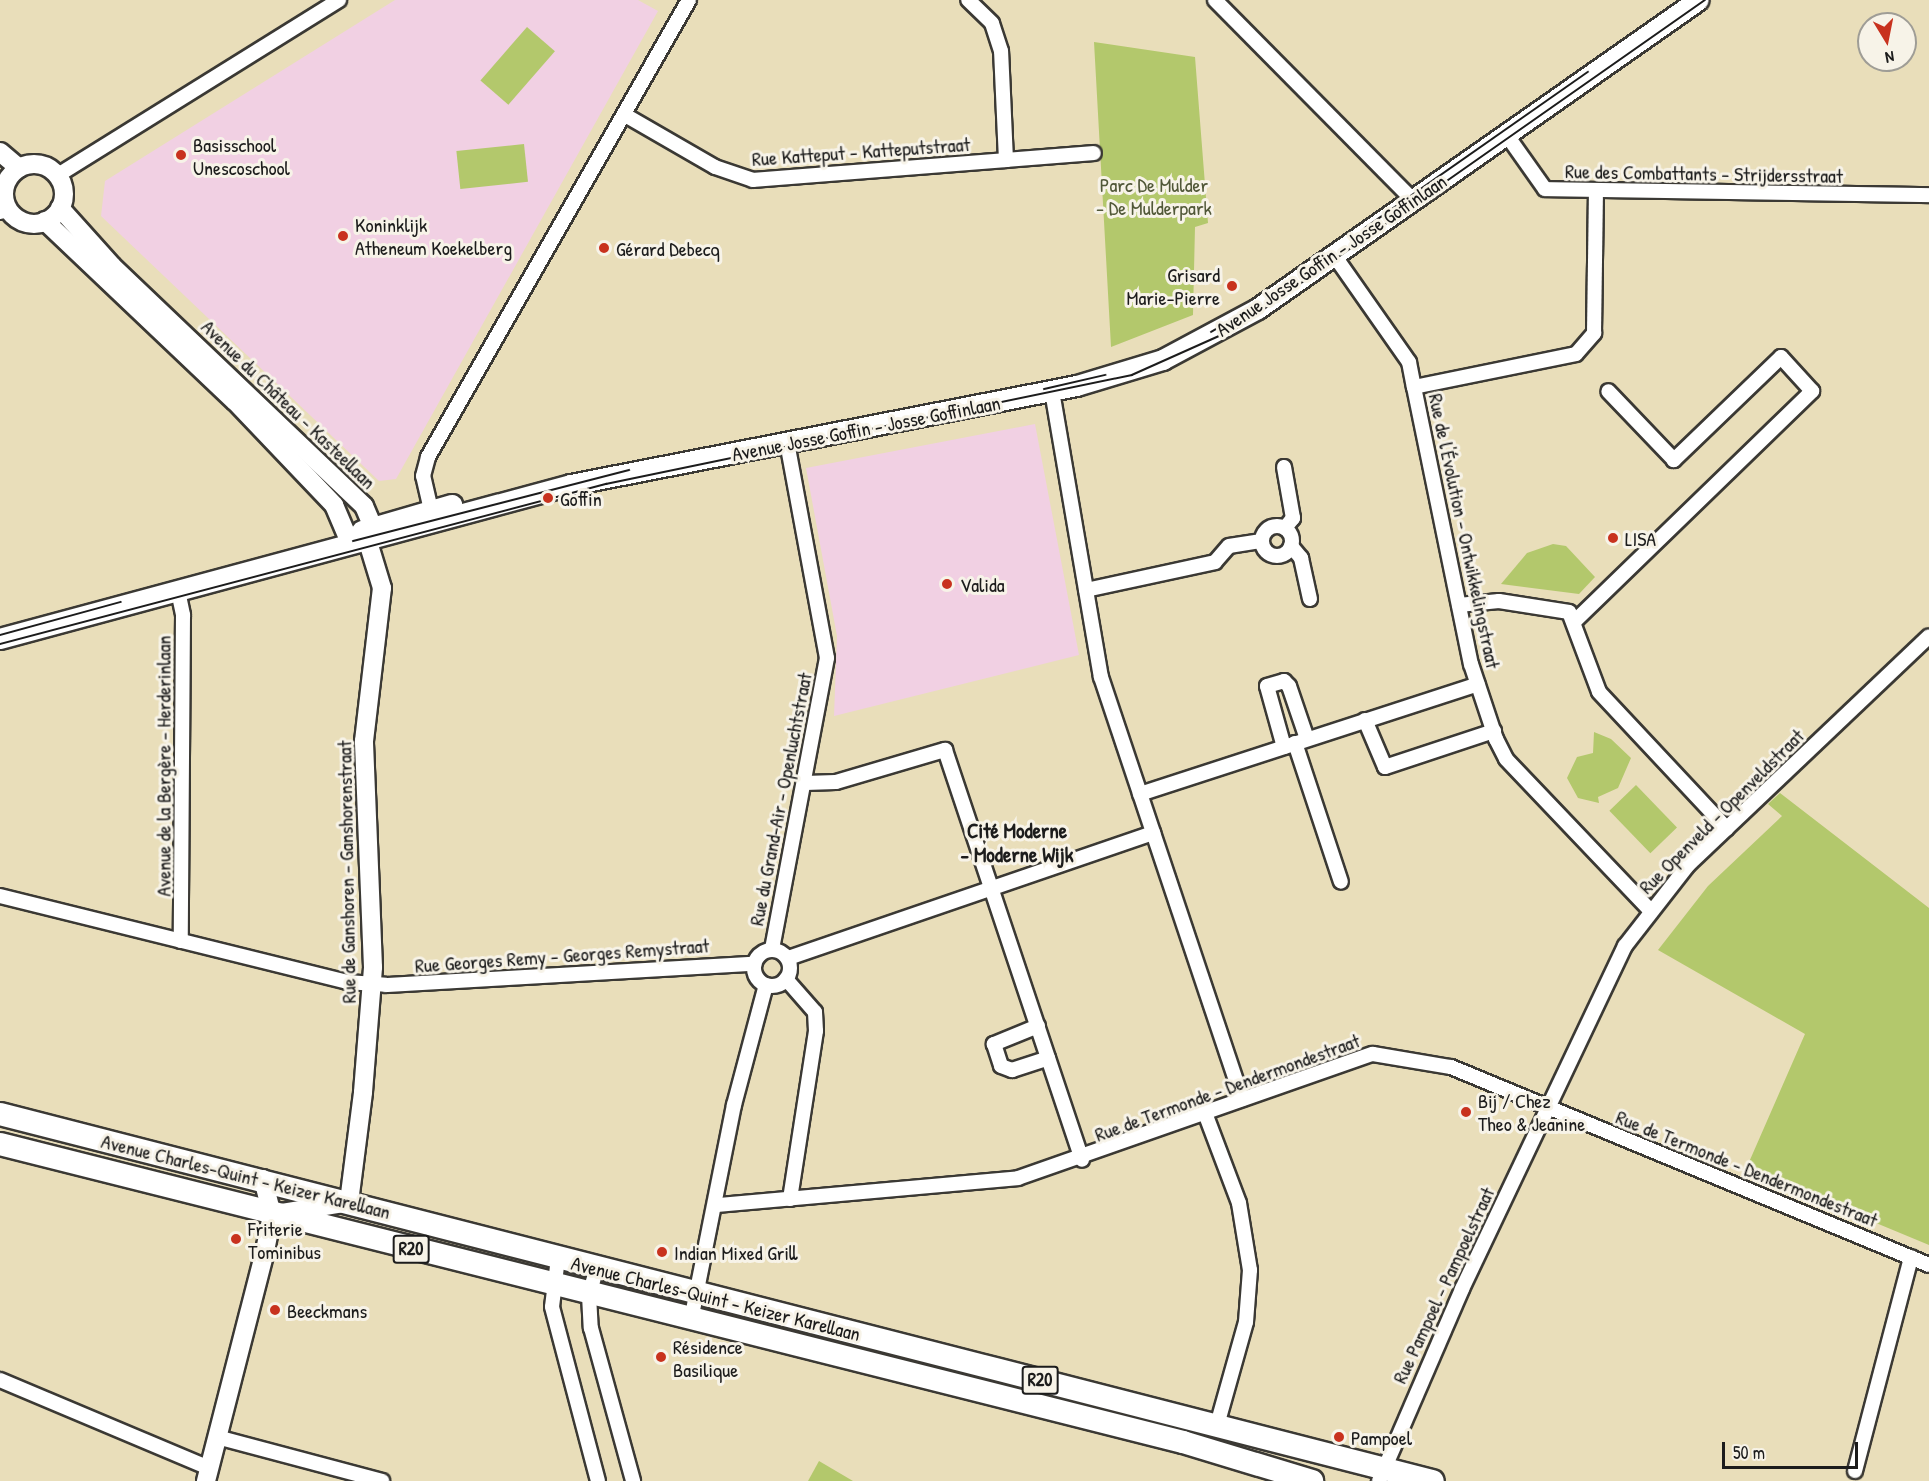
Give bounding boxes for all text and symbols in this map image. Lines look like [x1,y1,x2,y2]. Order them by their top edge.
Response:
north arrow [1857,12,1917,72]
text: N [1884,46,1896,69]
street label: Rue Katteput - Katteputstraat [751,131,971,171]
place label: Basisschool Unescoschool [193,132,290,179]
marker: Basisschool Unescoschool [174,148,188,162]
street label: Rue des Combattants - Strijdersstraat [1565,159,1843,187]
street label: Avenue Josse Goffin - Josse Goffinlaan [1211,169,1451,341]
park label: Parc De Mulder - De Mulderpark [1096,172,1212,219]
place label: Koninklijk Atheneum Koekelberg [355,213,512,260]
marker: Koninklijk Atheneum Koekelberg [336,229,350,243]
place label: Gérard Debecq [616,236,720,260]
marker: Gérard Debecq [597,241,611,255]
place label: Grisard Marie-Pierre [1127,262,1220,309]
marker: Grisard Marie-Pierre [1225,279,1239,293]
street label: Avenue du Château - Kasteellaan [197,314,381,494]
street label: Avenue Josse Goffin - Josse Goffinlaan [730,390,1002,466]
street label: Rue de l'Évolution - Ontwikkelingstraat [1424,391,1506,671]
place label: Goffin [560,486,602,510]
marker: Goffin [541,491,555,505]
place label: LISA [1625,526,1656,550]
marker: LISA [1606,531,1620,545]
place label: Valida [960,572,1005,596]
marker: Valida [938,575,956,593]
street label: Avenue de la Bergère - Herderinlaan [151,635,175,897]
street label: Rue du Grand-Air - Openluchtstraat [744,670,816,928]
street label: Rue Openveld - Openveldstraat [1634,724,1808,898]
street label: Rue de Ganshoren - Ganshorenstraat [332,740,360,1004]
district label: Cité Moderne - Moderne Wijk [961,818,1073,868]
street label: Rue Georges Remy - Georges Remystraat [414,933,710,977]
street label: Rue de Termonde - Dendermondestraat [1091,1028,1363,1146]
place label: Bij / Chez Theo & Jeanine [1478,1088,1585,1135]
street label: Rue de Termonde - Dendermondestraat [1613,1104,1881,1232]
marker: Bij / Chez Theo & Jeanine [1459,1105,1473,1119]
street label: Avenue Charles-Quint - Keizer Karellaan [99,1128,393,1224]
street label: Rue Pampoel - Pampoelstraat [1387,1183,1499,1387]
place label: Friterie Tominibus [248,1216,321,1263]
marker: Friterie Tominibus [229,1232,243,1246]
road number: R20 [392,1234,430,1264]
place label: Indian Mixed Grill [674,1240,798,1264]
marker: Indian Mixed Grill [655,1245,669,1259]
street label: Avenue Charles-Quint - Keizer Karellaan [569,1250,863,1346]
place label: Beeckmans [287,1298,367,1322]
marker: Beeckmans [268,1303,282,1317]
place label: Résidence Basilique [673,1334,743,1381]
marker: Résidence Basilique [654,1350,668,1364]
road number: R20 [1020,1365,1060,1395]
place label: Pampoel [1351,1425,1412,1449]
marker: Pampoel [1332,1430,1346,1444]
scale bar [1725,1430,1862,1468]
text: 50 m [1733,1440,1765,1465]

